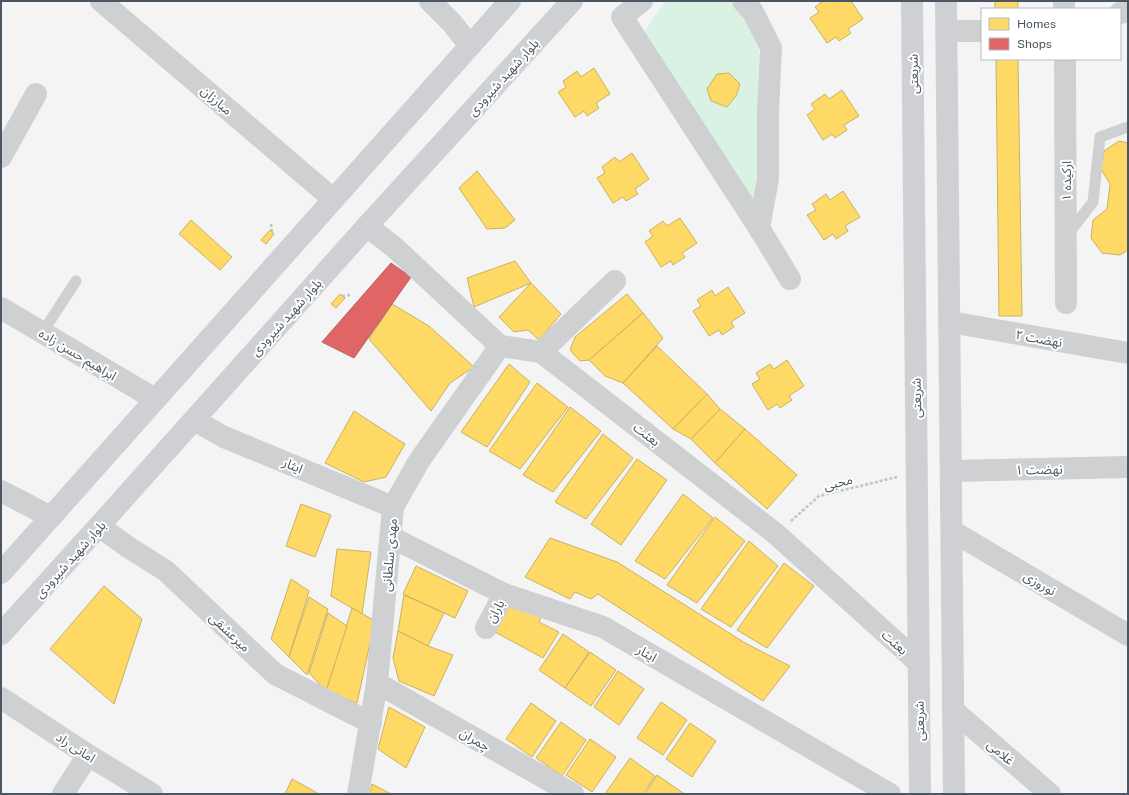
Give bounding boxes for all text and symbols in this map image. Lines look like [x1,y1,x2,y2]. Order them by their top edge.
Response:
legend [981,8,1121,60]
text: Homes [1017,17,1056,31]
street label: بلوار شهید شیرودی [465,36,543,120]
text: Shops [1017,37,1052,51]
street label: شریعتی [906,54,922,94]
street label: مبارزان [197,83,235,119]
street label: ارکیده ۱ [1059,161,1074,201]
street label: بلوار شهید شیرودی [248,276,326,360]
street label: ابراهیم حسن زاده [35,325,119,386]
street label: نهضت ۲ [1014,327,1063,351]
street label: شریعتی [909,378,925,418]
street label: بعثت [630,419,663,449]
street label: ایثار [280,454,305,476]
street label: نهضت ۱ [1015,462,1063,478]
street label: محبی [822,472,854,494]
street label: بلوار شهید شیرودی [32,518,110,602]
street label: مهدی سلطانی [379,518,401,592]
street label: نوروزی [1020,568,1059,600]
street label: باران [483,597,509,626]
street label: میرعشقی [206,610,253,656]
street label: بعثت [879,627,911,658]
street label: ایثار [633,641,659,665]
street label: شریعتی [912,701,928,741]
street label: چمران [456,725,493,756]
street label: امانی راد [53,729,98,766]
street label: غلامی [983,737,1018,769]

